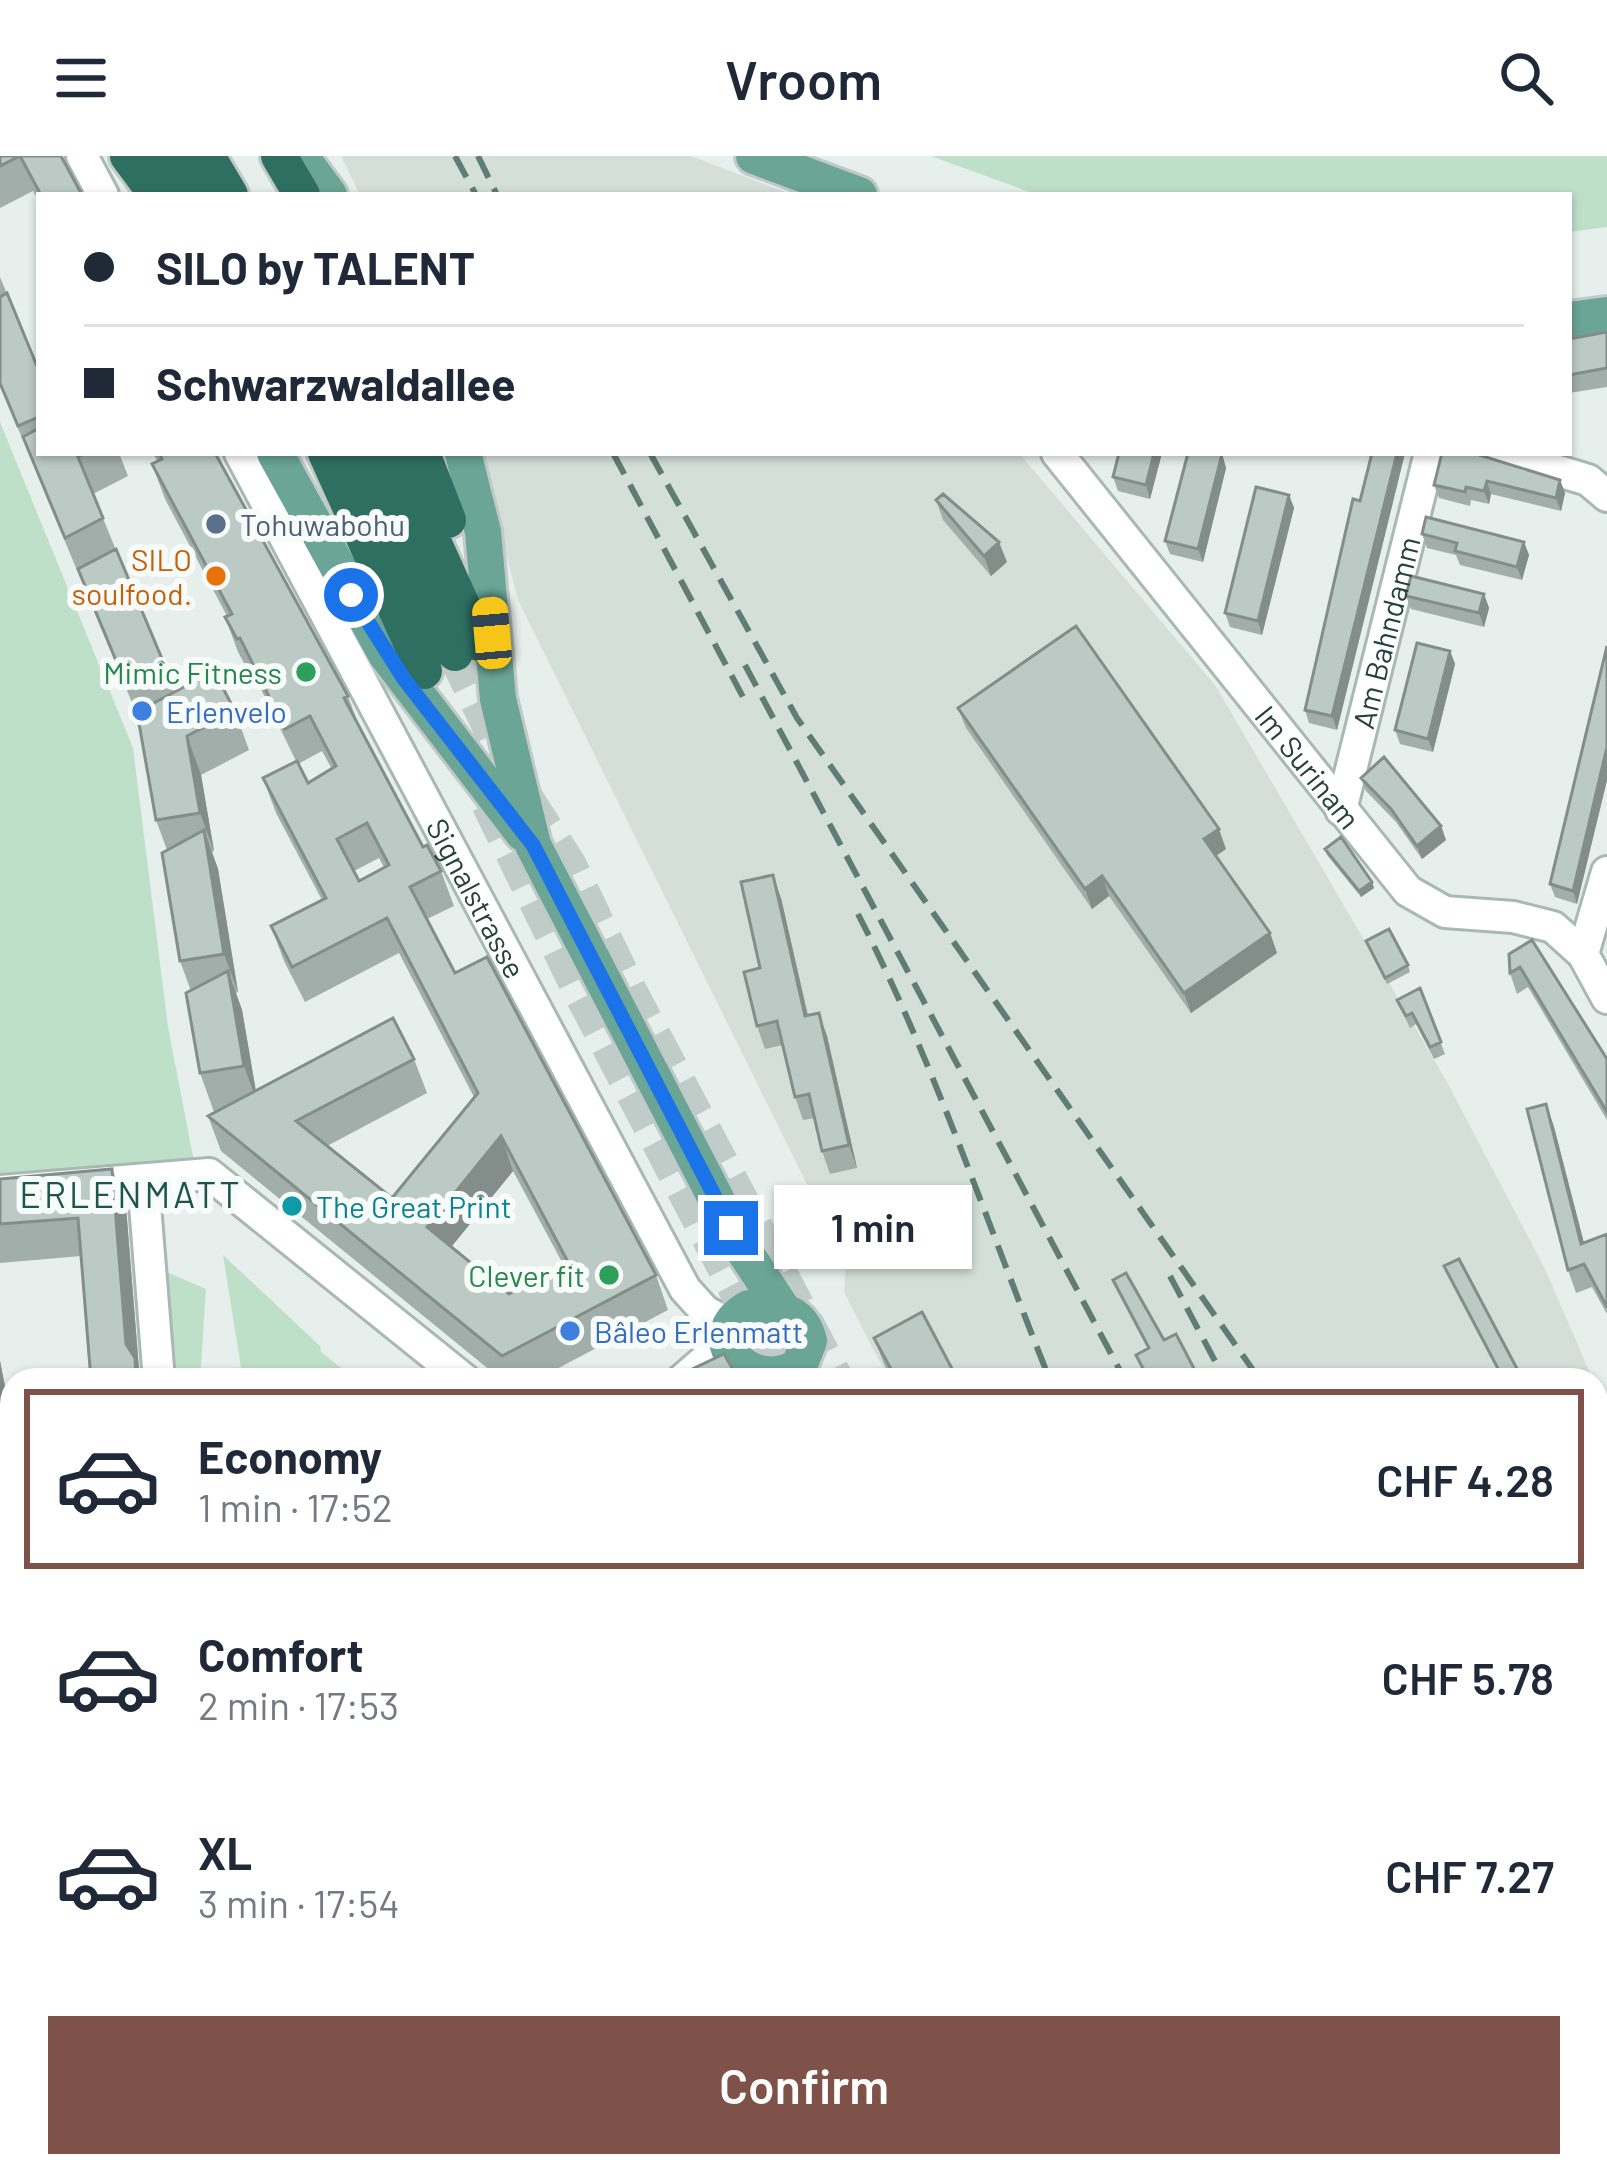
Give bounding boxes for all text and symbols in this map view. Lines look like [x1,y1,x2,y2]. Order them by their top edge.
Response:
icon: menu [48,45,114,111]
icon: search [1493,45,1559,111]
text: Vroom [725,46,882,111]
text: SILO by TALENT [156,240,475,294]
text: Schwarzwaldallee [156,356,516,410]
place label: Tohuwabohu [240,506,405,542]
marker: Tohuwabohu [203,511,229,537]
street label: Am Bahndamm [1344,533,1427,732]
place label: SILO soulfood. [72,541,192,611]
marker: SILO soulfood. [203,563,229,589]
route start [324,568,378,622]
car [471,596,513,670]
place label: Mimic Fitness [103,654,282,690]
marker: Mimic Fitness [293,659,319,685]
place label: Erlenvelo [166,693,287,729]
marker: Erlenvelo [129,698,155,724]
street label: Im Surinam [1248,698,1368,835]
street label: Signalstrasse [420,812,534,984]
district label: ERLENMATT [19,1172,243,1215]
callout: 1 min [773,1186,971,1270]
place label: The Great Print [316,1188,512,1224]
marker: The Great Print [279,1193,305,1219]
route end [704,1201,758,1255]
text: 1 min [830,1203,916,1250]
place label: Clever fit [468,1257,585,1293]
marker: Clever fit [596,1262,622,1288]
place label: Bâleo Erlenmatt [594,1313,803,1349]
marker: Bâleo Erlenmatt [557,1318,583,1344]
icon: car [54,1425,162,1533]
text: Economy [198,1429,382,1483]
text: CHF 4.28 [1376,1452,1554,1506]
text: 1 min · 17:52 [198,1483,393,1530]
icon: car [54,1623,162,1731]
text: Comfort [198,1627,364,1681]
text: CHF 5.78 [1382,1650,1554,1704]
text: 2 min · 17:53 [198,1681,399,1728]
icon: car [54,1821,162,1929]
text: XL [198,1825,252,1879]
text: CHF 7.27 [1385,1848,1554,1902]
text: 3 min · 17:54 [198,1879,400,1926]
button: Confirm [48,2016,1560,2154]

